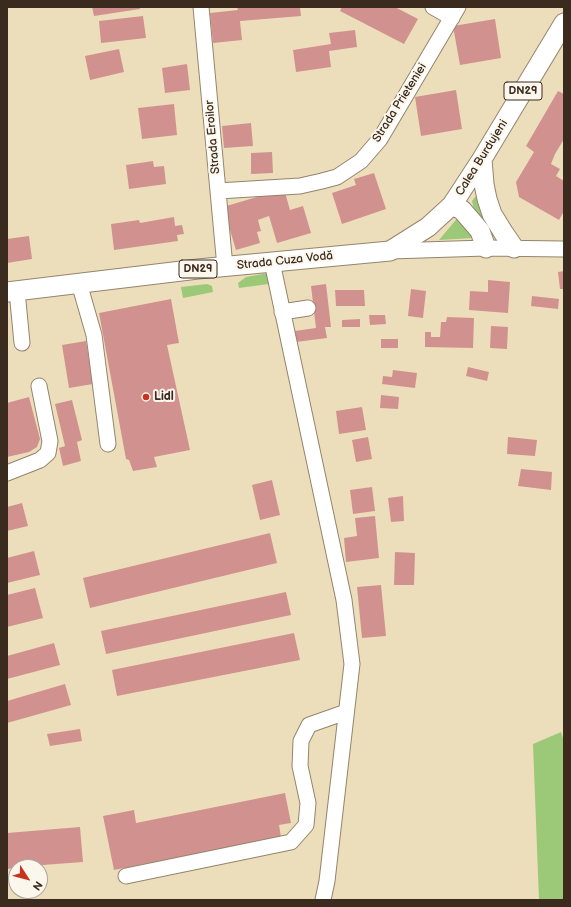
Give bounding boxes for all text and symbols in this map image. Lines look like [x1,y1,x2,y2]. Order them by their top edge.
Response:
street label: Strada Prieteniei [370,61,430,145]
road number: DN29 [504,82,542,100]
street label: Strada Eroilor [203,99,223,175]
street label: Calea Burdujeni [453,117,511,199]
street label: Strada Cuza Vodă [236,249,334,273]
road number: DN29 [179,260,217,278]
place label: Lidl [154,390,174,404]
marker: Lidl [141,392,151,402]
north arrow [8,859,48,899]
text: N [30,879,45,893]

